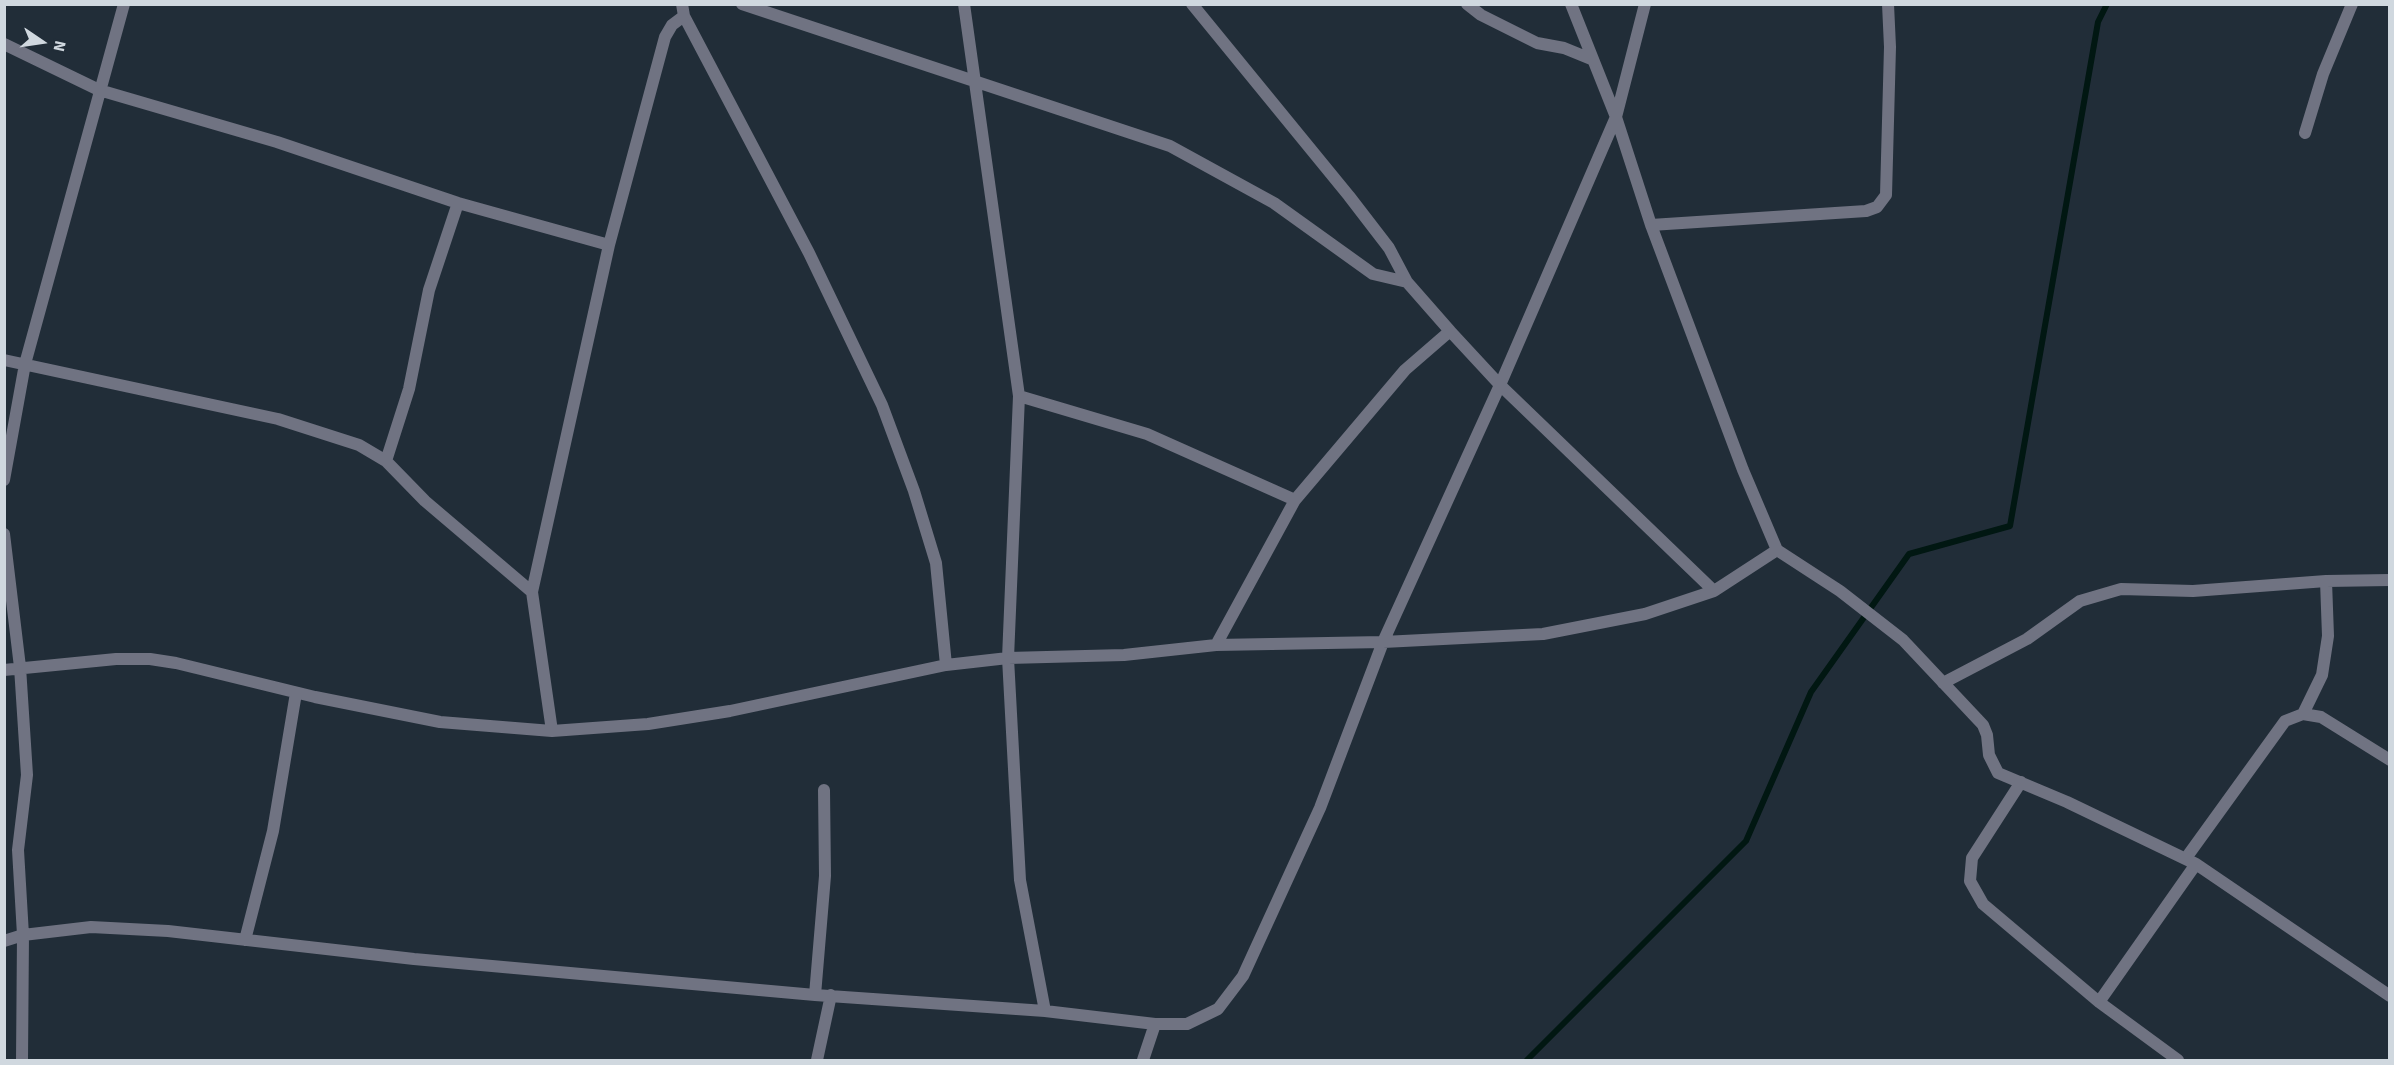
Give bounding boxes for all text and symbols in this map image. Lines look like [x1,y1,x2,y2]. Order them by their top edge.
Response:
north arrow [12,12,72,72]
text: N [48,38,71,54]

